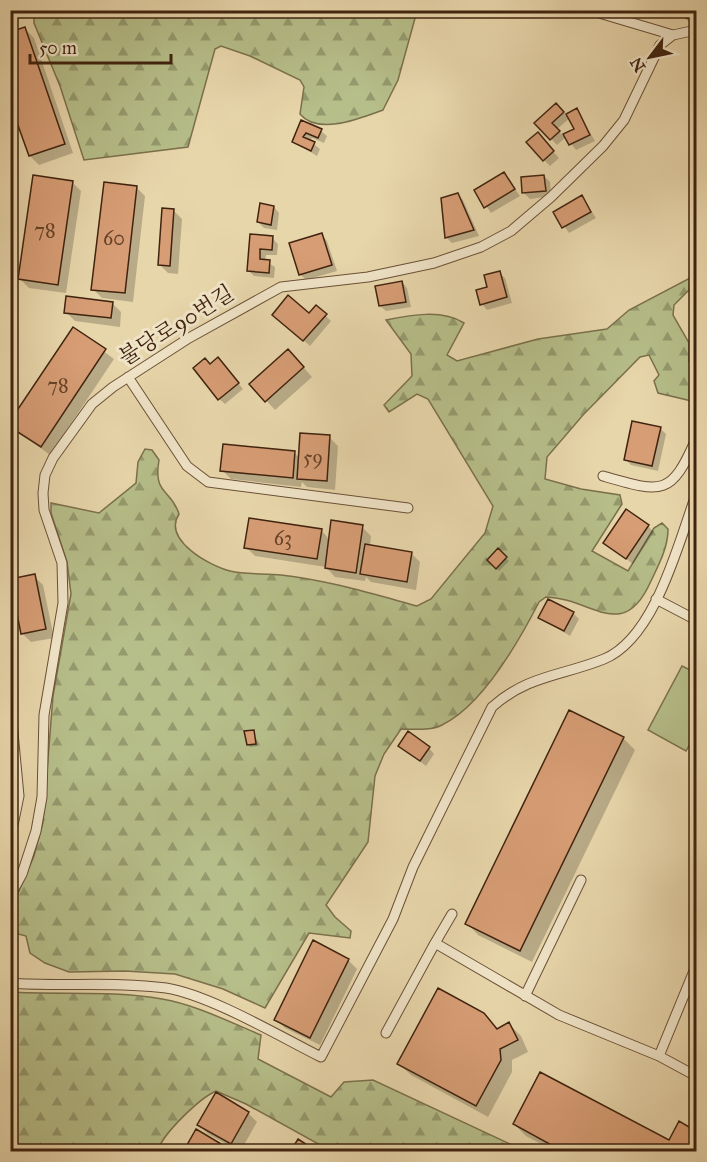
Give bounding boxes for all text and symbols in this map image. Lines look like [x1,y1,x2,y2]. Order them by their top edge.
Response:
scale bar [30,27,171,65]
north arrow [620,27,680,87]
text: 50 m [39,37,77,59]
text: N [626,54,649,75]
house number: 78 [34,218,56,242]
house number: 60 [103,226,125,250]
street label: 불당로90번길 [113,279,239,371]
house number: 78 [47,373,69,397]
house number: 59 [303,445,323,469]
house number: 63 [274,526,292,550]

